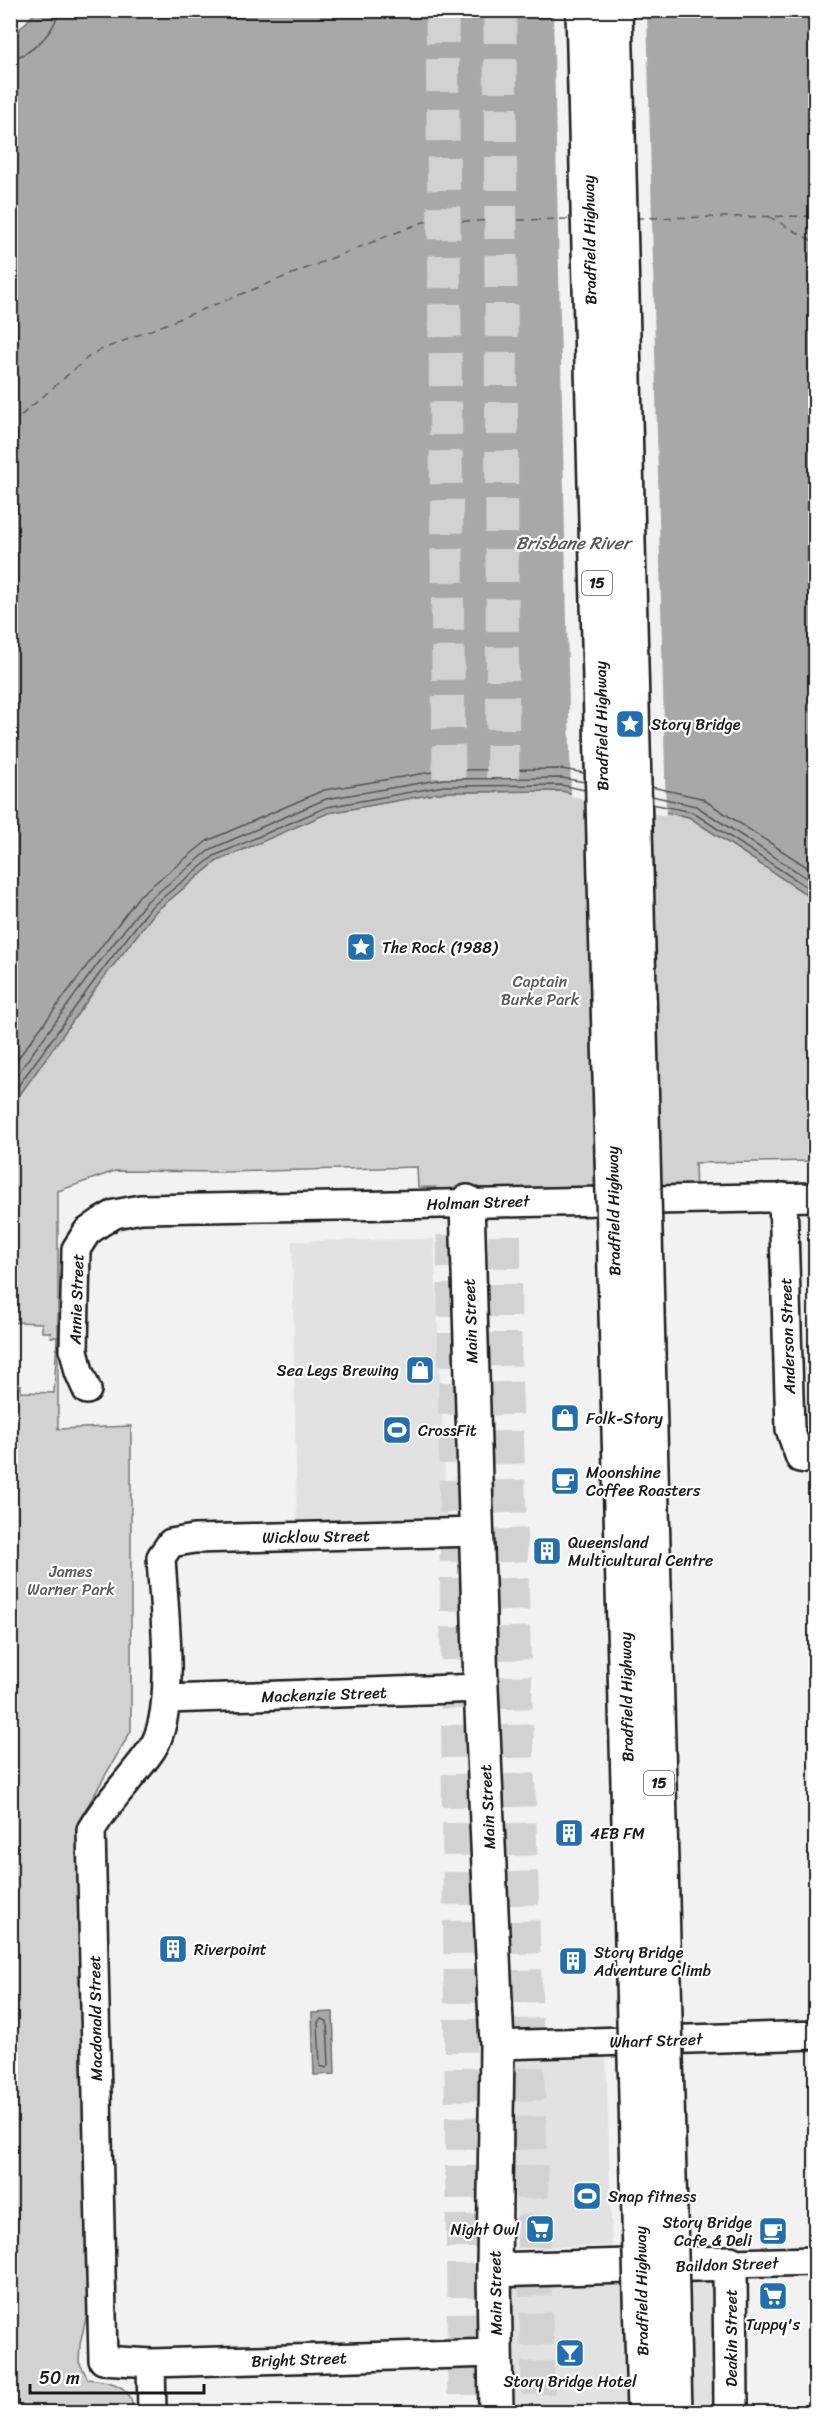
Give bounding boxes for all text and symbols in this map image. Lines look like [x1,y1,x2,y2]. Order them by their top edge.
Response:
street label: Bradfield Highway [574,174,605,305]
water label: Brisbane River [516,527,634,559]
road number: 15 [582,571,612,595]
street label: Bradfield Highway [586,660,617,791]
place icon: Story Bridge [614,708,646,740]
place label: Story Bridge [651,710,741,739]
place icon: The Rock (1988) [345,931,377,963]
place label: The Rock (1988) [382,933,499,962]
park label: Captain Burke Park [501,967,580,1014]
street label: Bradfield Highway [598,1145,629,1276]
street label: Holman Street [426,1186,531,1219]
street label: Annie Street [60,1253,93,1346]
street label: Anderson Street [771,1277,804,1396]
street label: Main Street [455,1278,486,1364]
shop icon: Sea Legs Brewing [404,1354,436,1386]
place label: Sea Legs Brewing [277,1356,399,1385]
shop icon: Folk-Story [549,1402,581,1434]
place label: Folk-Story [586,1404,664,1433]
sports icon: CrossFit [381,1414,413,1446]
place label: CrossFit [418,1416,477,1445]
place label: Moonshine Coffee Roasters [586,1458,701,1505]
cafe icon: Moonshine Coffee Roasters [549,1465,581,1497]
street label: Wicklow Street [262,1521,370,1552]
place label: Queensland Multicultural Centre [568,1528,713,1575]
building icon: Queensland Multicultural Centre [531,1535,563,1567]
park label: James Warner Park [27,1557,115,1604]
street label: Bradfield Highway [611,1631,642,1762]
street label: Mackenzie Street [261,1678,387,1711]
street label: Main Street [471,1764,504,1850]
road number: 15 [644,1771,674,1795]
building icon: 4EB FM [553,1817,585,1849]
place label: 4EB FM [590,1819,645,1848]
building icon: Riverpoint [157,1933,189,1965]
place label: Riverpoint [194,1935,267,1964]
place label: Story Bridge Adventure Climb [593,1938,712,1985]
building icon: Story Bridge Adventure Climb [557,1945,589,1977]
street label: Macdonald Street [80,1955,111,2081]
street label: Wharf Street [609,2024,703,2057]
sports icon: Snap fitness [571,2180,603,2212]
place label: Snap fitness [608,2182,697,2211]
place label: Story Bridge Cafe & Deli [662,2208,753,2255]
supermarket icon: Night Owl [524,2213,556,2245]
place label: Night Owl [450,2215,519,2244]
cafe icon: Story Bridge Cafe & Deli [757,2215,789,2247]
street label: Bradfield Highway [626,2225,657,2356]
street label: Baildon Street [675,2248,779,2281]
street label: Main Street [480,2250,511,2336]
supermarket icon: Tuppy's [757,2280,789,2312]
street label: Deakin Street [717,2289,746,2387]
place label: Tuppy's [746,2310,801,2339]
bar icon: Story Bridge Hotel [554,2337,586,2369]
street label: Bright Street [251,2343,347,2376]
scale bar [30,2357,204,2395]
text: 50 m [39,2362,80,2394]
place label: Story Bridge Hotel [504,2367,637,2396]

